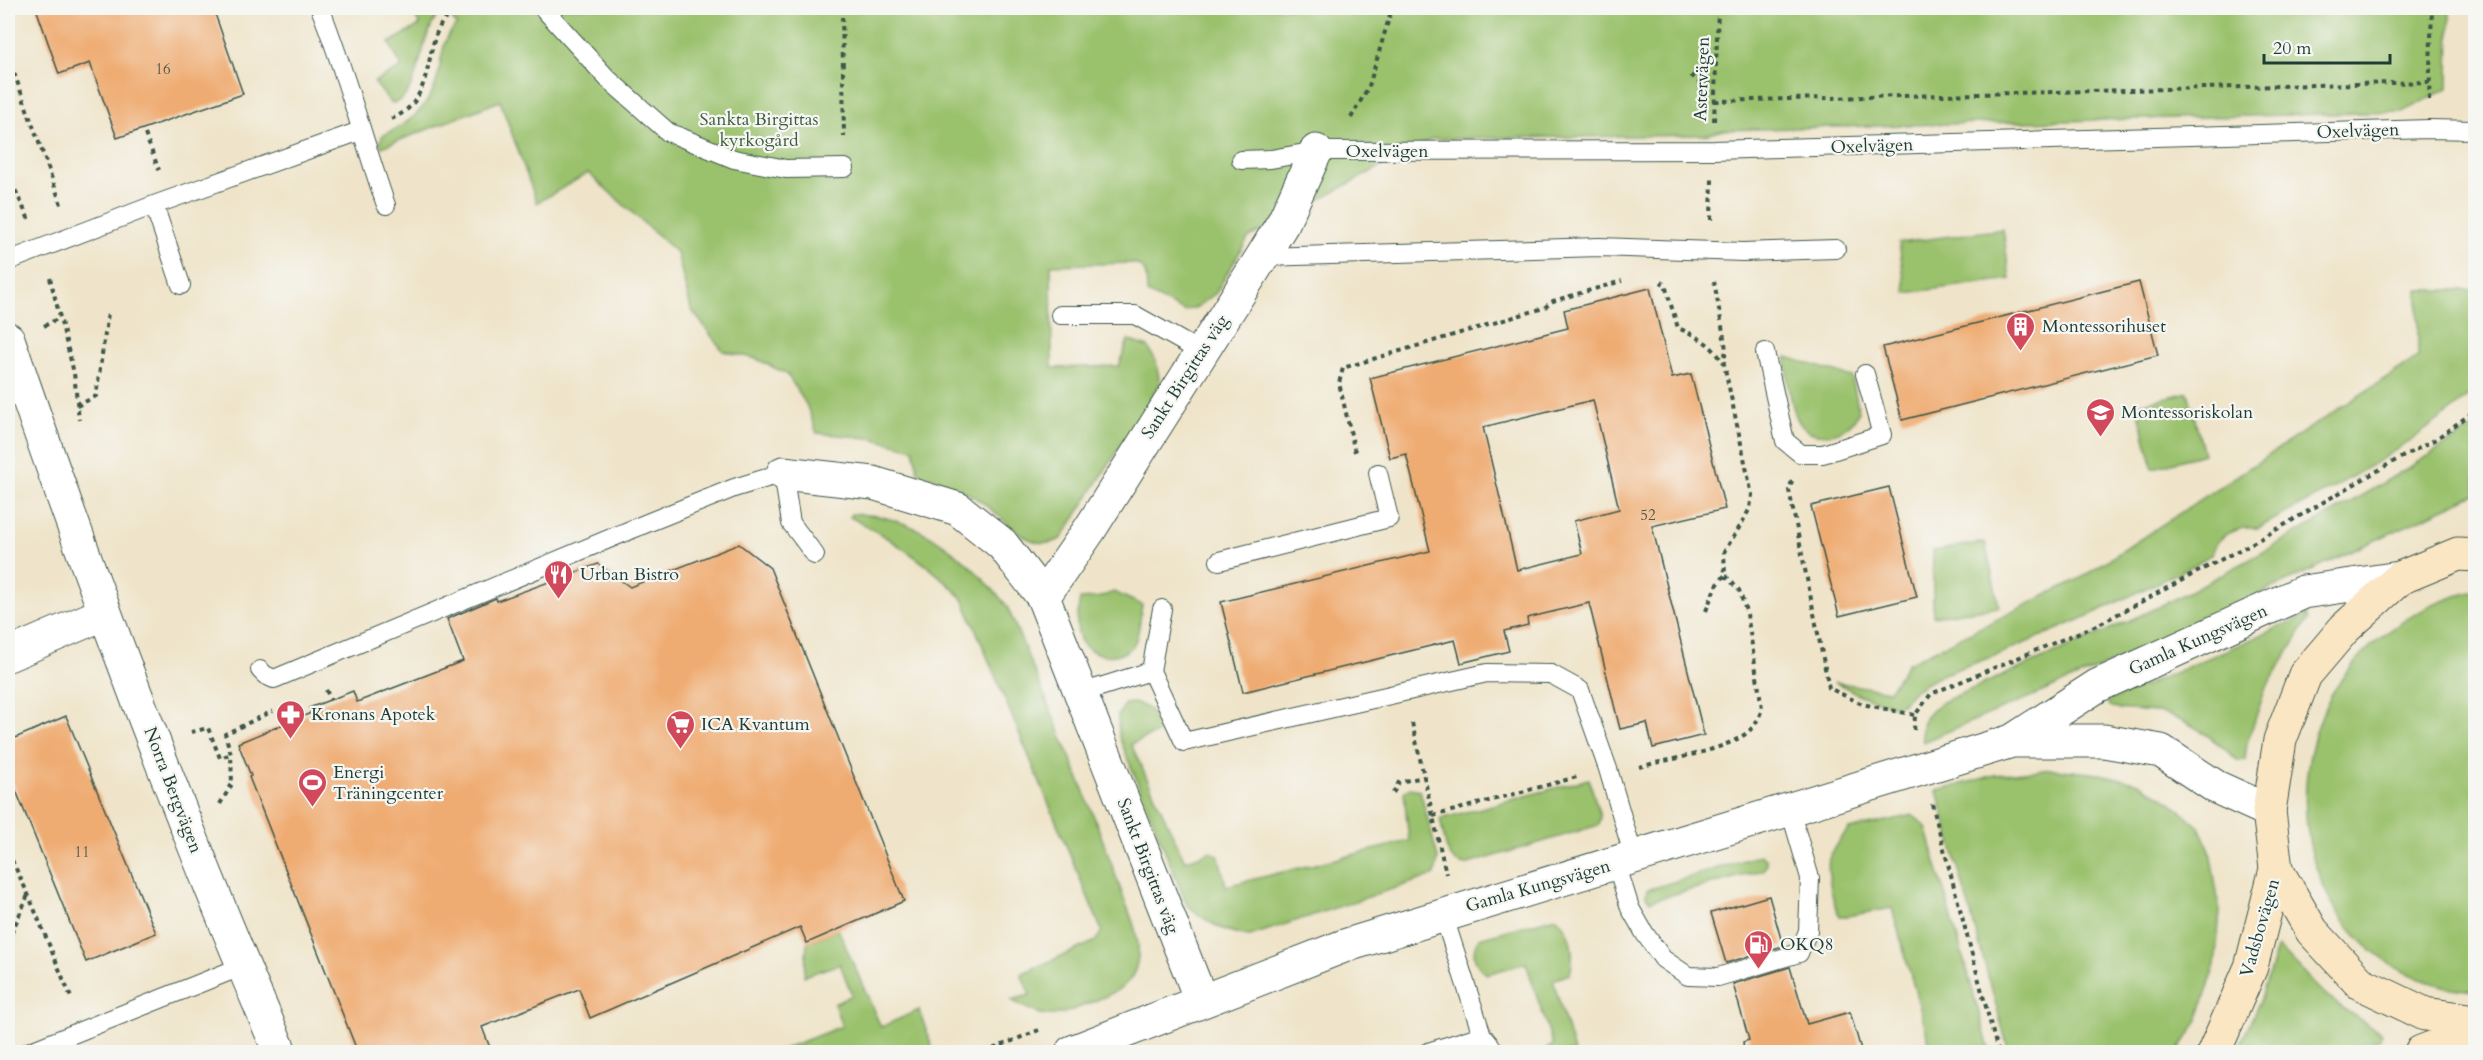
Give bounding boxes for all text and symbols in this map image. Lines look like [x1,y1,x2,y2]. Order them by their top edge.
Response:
scale bar [2264,27,2390,65]
street label: Astervägen [1688,35,1716,122]
text: 20 m [2273,36,2312,61]
house number: 16 [155,59,171,79]
park label: Sankta Birgittas kyrkogård [699,107,819,153]
street label: Oxelvägen [2316,117,2401,145]
street label: Oxelvägen [1830,132,1915,160]
street label: Oxelvägen [1346,139,1429,164]
street label: Sankt Birgittas väg [1135,309,1235,444]
building icon: Montessorihuset [2005,310,2037,352]
place label: Montessorihuset [2042,314,2166,339]
school or university icon: Montessoriskolan [2084,396,2116,438]
place label: Montessoriskolan [2121,400,2254,425]
house number: 52 [1640,505,1656,525]
restaurant icon: Urban Bistro [543,558,575,600]
place label: Urban Bistro [580,562,679,587]
street label: Gamla Kungsvägen [2125,598,2272,682]
pharmacy icon: Kronans Apotek [274,698,306,740]
place label: Kronans Apotek [311,702,436,727]
supermarket icon: ICA Kvantum [664,708,696,750]
place label: ICA Kvantum [701,712,811,737]
street label: Norra Bergvägen [137,723,209,857]
place label: Energi Träningcenter [333,760,444,806]
sports icon: Energi Träningcenter [296,766,328,808]
street label: Sankt Birgittas väg [1111,795,1186,938]
house number: 11 [74,842,90,862]
street label: Gamla Kungsvägen [1463,853,1614,919]
street label: Vadsbovägen [2234,875,2286,980]
fuel station icon: OKQ8 [1743,928,1775,970]
place label: OKQ8 [1780,932,1834,957]

